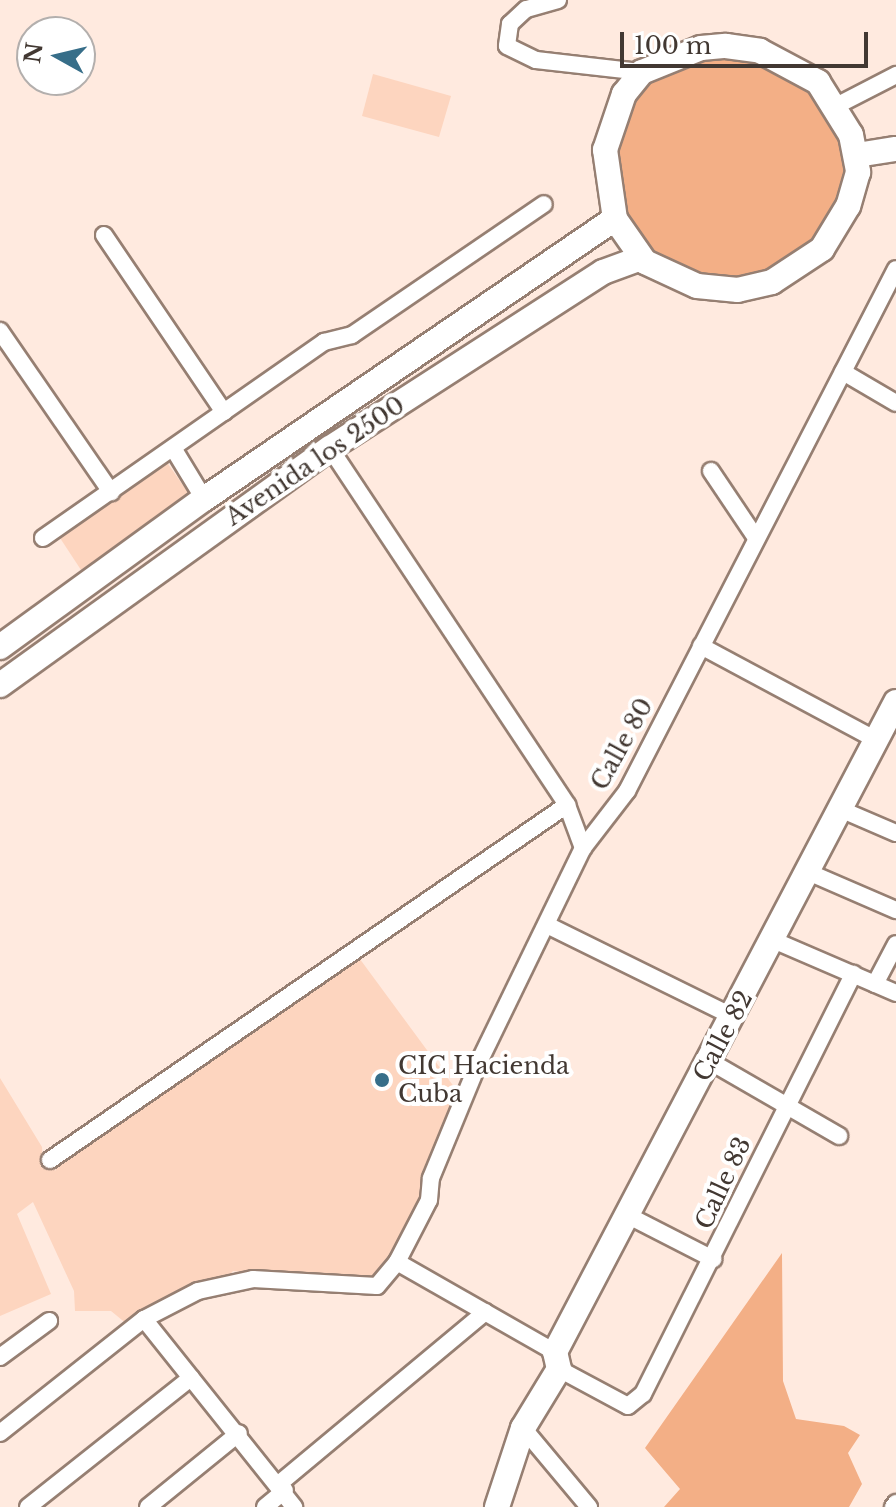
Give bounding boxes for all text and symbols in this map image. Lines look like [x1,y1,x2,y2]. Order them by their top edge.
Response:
north arrow [16,16,96,96]
scale bar [624,16,872,66]
text: 100 m [634,31,712,60]
text: N [19,41,49,65]
street label: Avenida los 2500 [220,390,410,532]
street label: Calle 80 [585,693,659,795]
street label: Calle 82 [687,986,759,1086]
place label: CIC Hacienda Cuba [398,1052,569,1108]
marker: CIC Hacienda Cuba [373,1071,391,1089]
street label: Calle 83 [689,1132,757,1234]

